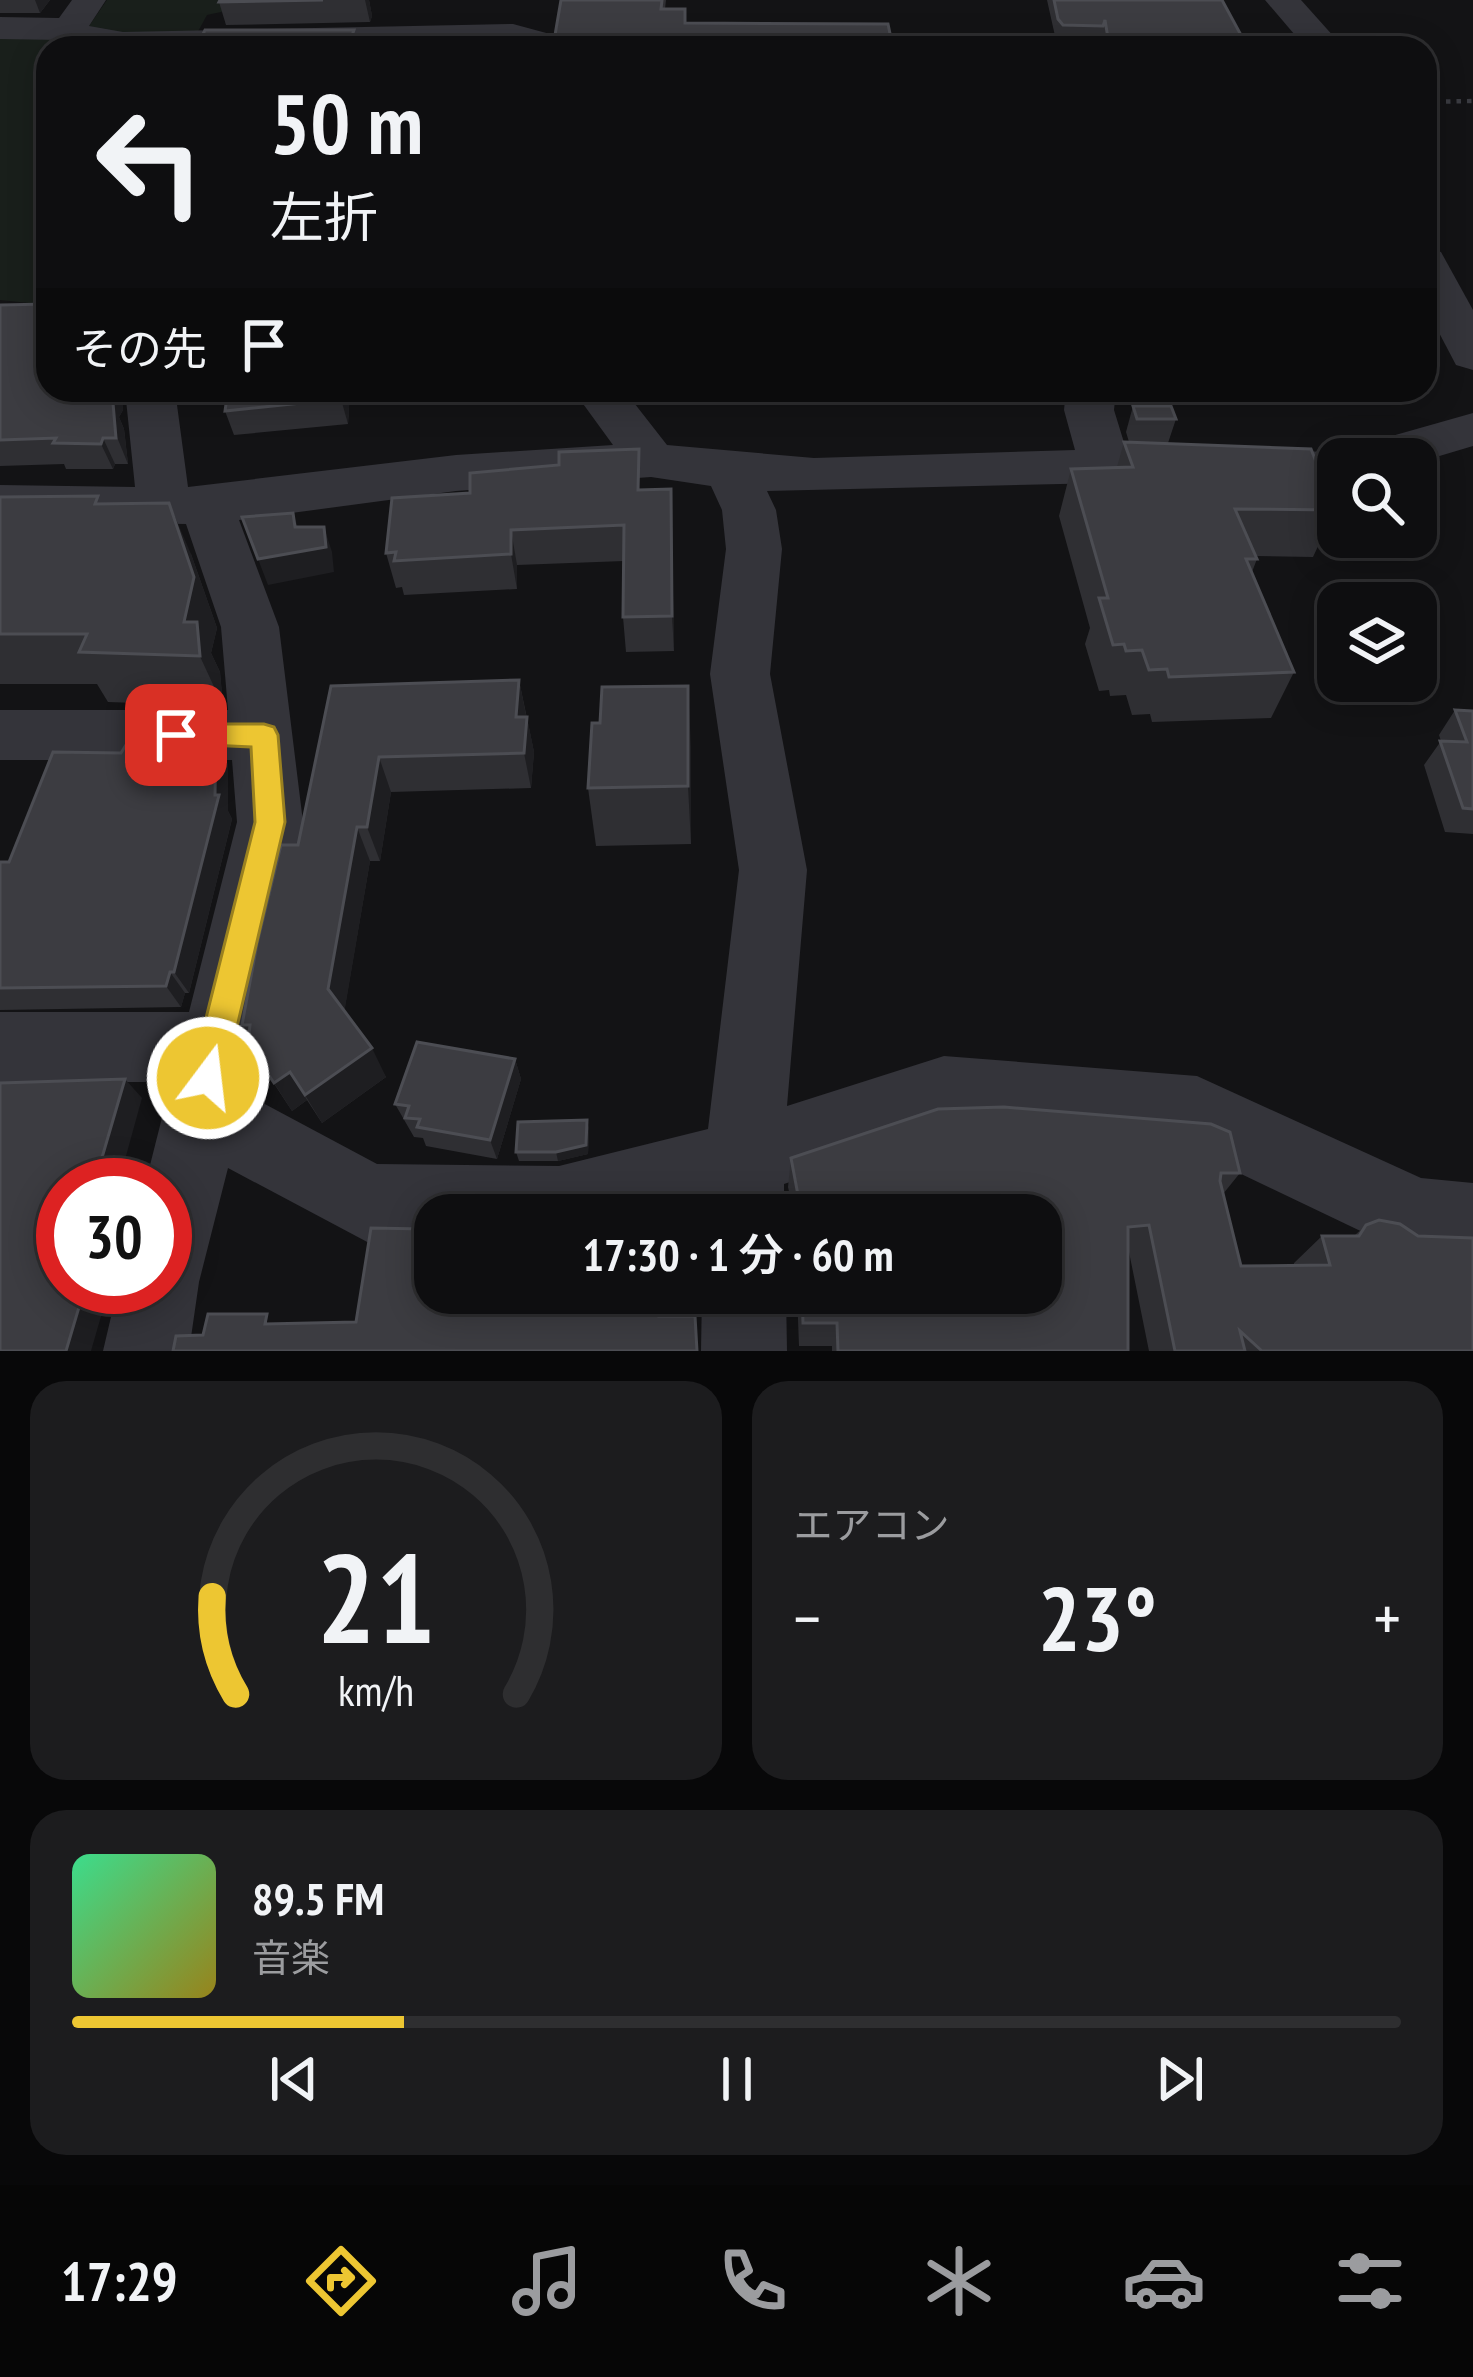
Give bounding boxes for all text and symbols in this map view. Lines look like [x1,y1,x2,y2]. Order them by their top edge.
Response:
text: 50 m [270,68,423,177]
icon: left [72,84,228,240]
text: 左折 [270,182,378,252]
icon: arrive [231,312,297,378]
text: その先 [72,319,207,377]
map controls [1317,438,1437,702]
button: search [1317,438,1437,558]
button: layers [1317,582,1437,702]
pin [125,684,227,786]
icon: arrive [143,702,209,768]
position arrow [145,1015,271,1141]
speed limit sign: 30 [36,1158,192,1314]
text: 17:30 · 1 分 · 60 m [582,1225,894,1283]
text: エアコン [794,1499,950,1550]
text: 21 [316,1516,435,1677]
text: 23° [1038,1559,1157,1676]
text: − [794,1575,821,1660]
text: + [1374,1575,1401,1660]
text: km/h [338,1661,414,1717]
text: 89.5 FM [252,1869,384,1927]
text: 音楽 [252,1932,330,1983]
icon: previous [261,2046,327,2112]
icon: pause [704,2046,770,2112]
icon: next [1147,2046,1213,2112]
icon: directions [299,2239,383,2323]
icon: music [505,2239,589,2323]
icon: phone [711,2239,795,2323]
icon: climate [917,2239,1001,2323]
icon: car [1122,2239,1206,2323]
icon: filters [1328,2239,1412,2323]
text: 17:29 [61,2246,178,2316]

